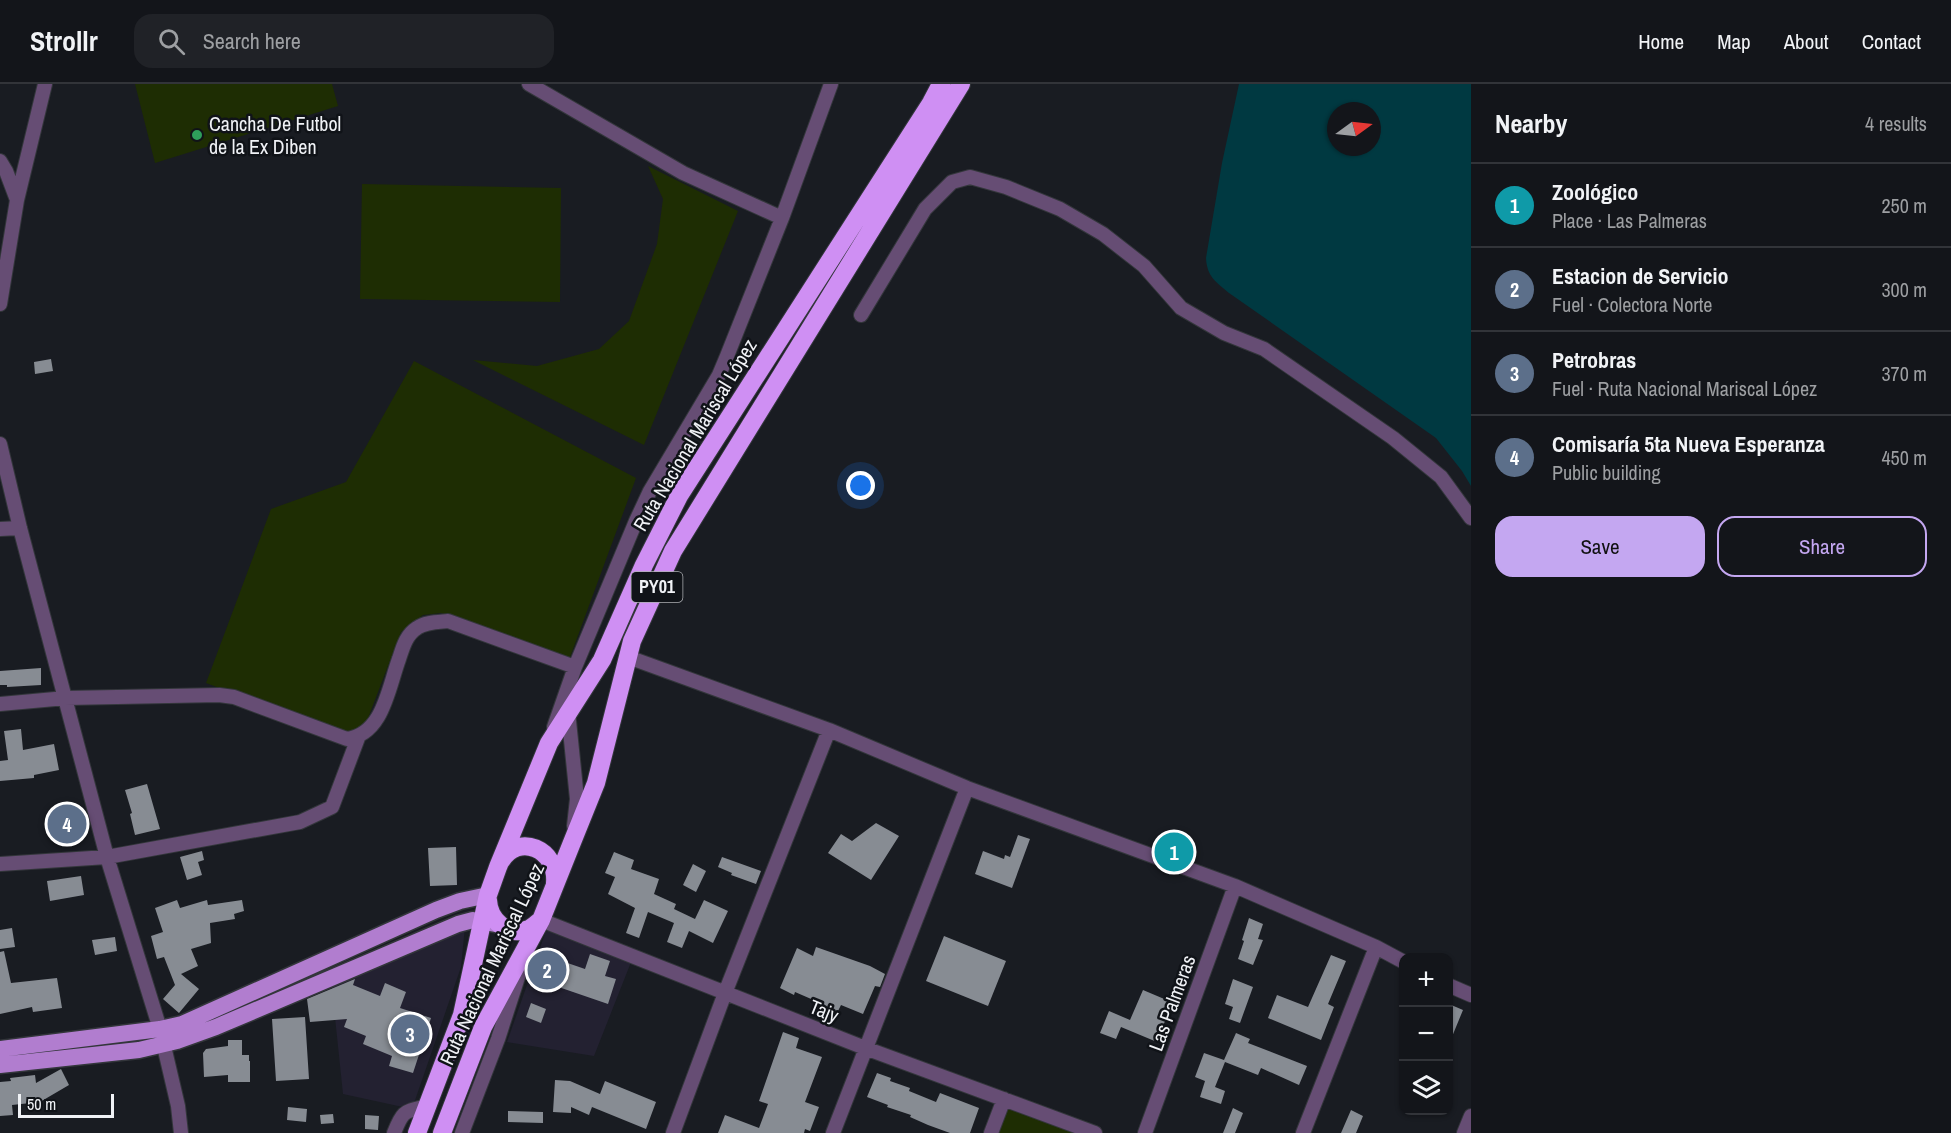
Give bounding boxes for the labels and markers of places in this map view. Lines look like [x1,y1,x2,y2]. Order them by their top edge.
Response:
place label: Cancha De Futbol de la Ex Diben [209,110,341,160]
marker: Cancha De Futbol de la Ex Diben [190,128,204,142]
pin: 4 [48,802,86,846]
pin: 1 [1154,830,1194,874]
pin: 2 [528,948,566,992]
pin: 3 [390,1012,430,1056]

